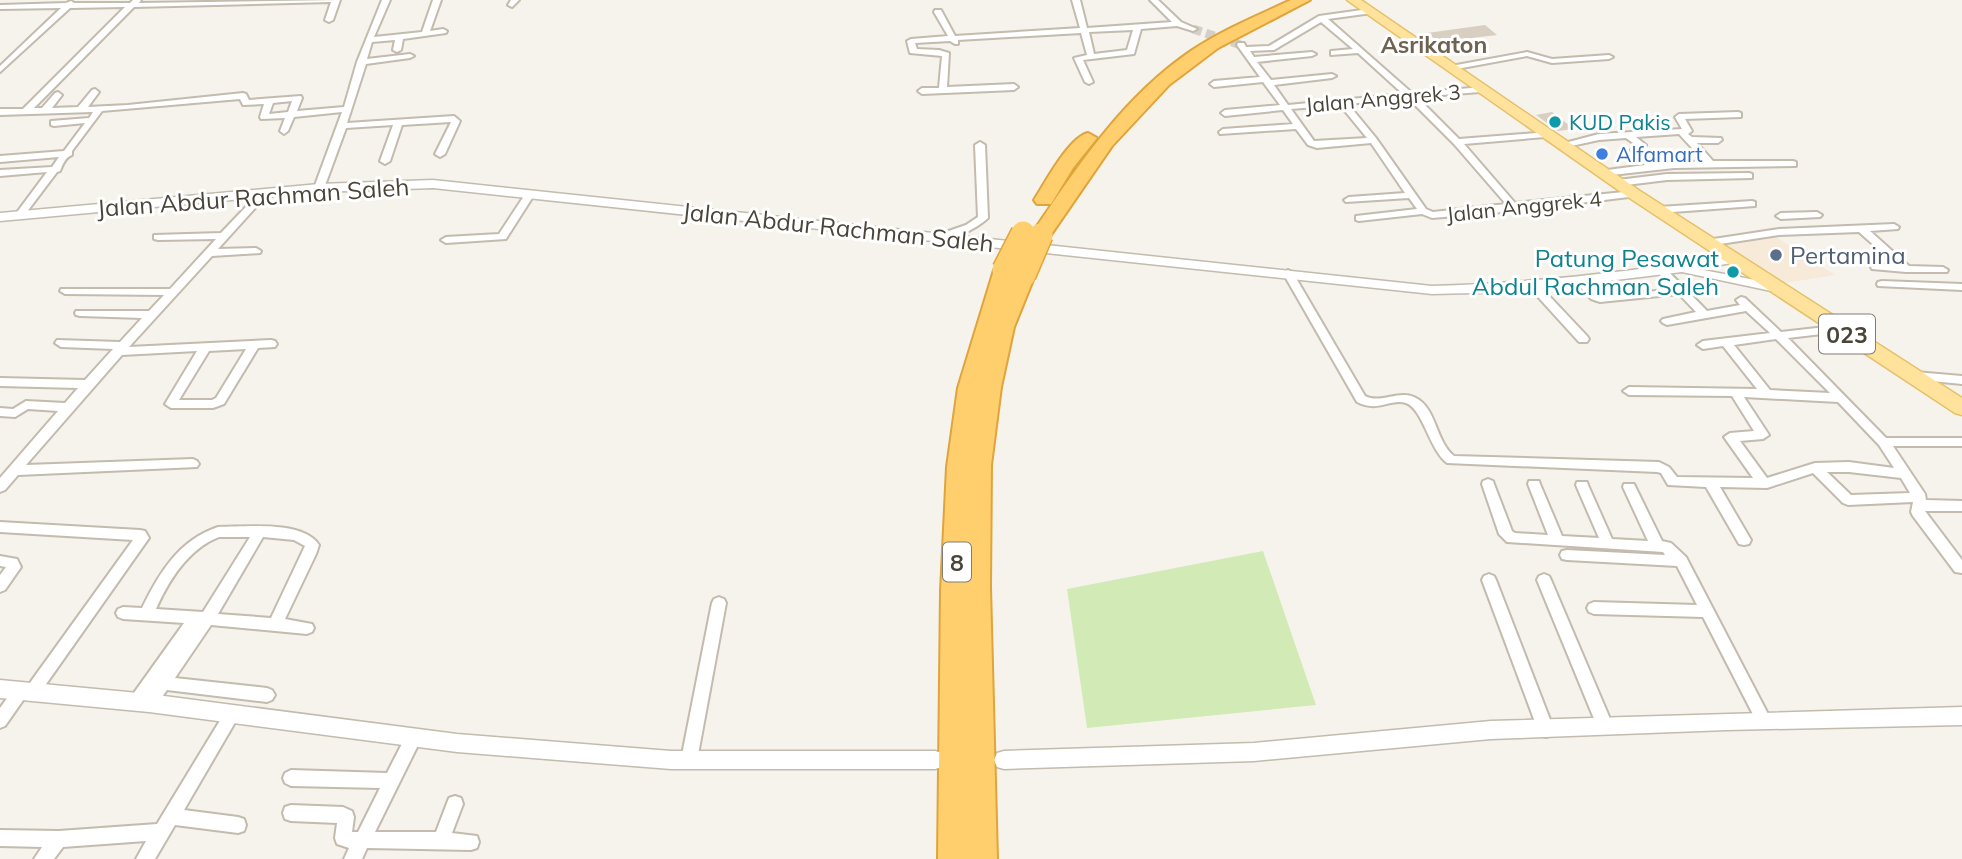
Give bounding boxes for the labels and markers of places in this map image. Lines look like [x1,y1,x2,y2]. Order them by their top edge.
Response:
place label: KUD Pakis [1569,109,1671,135]
marker: KUD Pakis [1547,114,1563,130]
place label: Alfamart [1616,141,1703,167]
marker: Alfamart [1594,146,1610,162]
place label: Pertamina [1790,240,1906,270]
place label: Patung Pesawat Abdul Rachman Saleh [1472,243,1719,301]
marker: Pertamina [1768,247,1784,263]
marker: Patung Pesawat Abdul Rachman Saleh [1725,264,1741,280]

